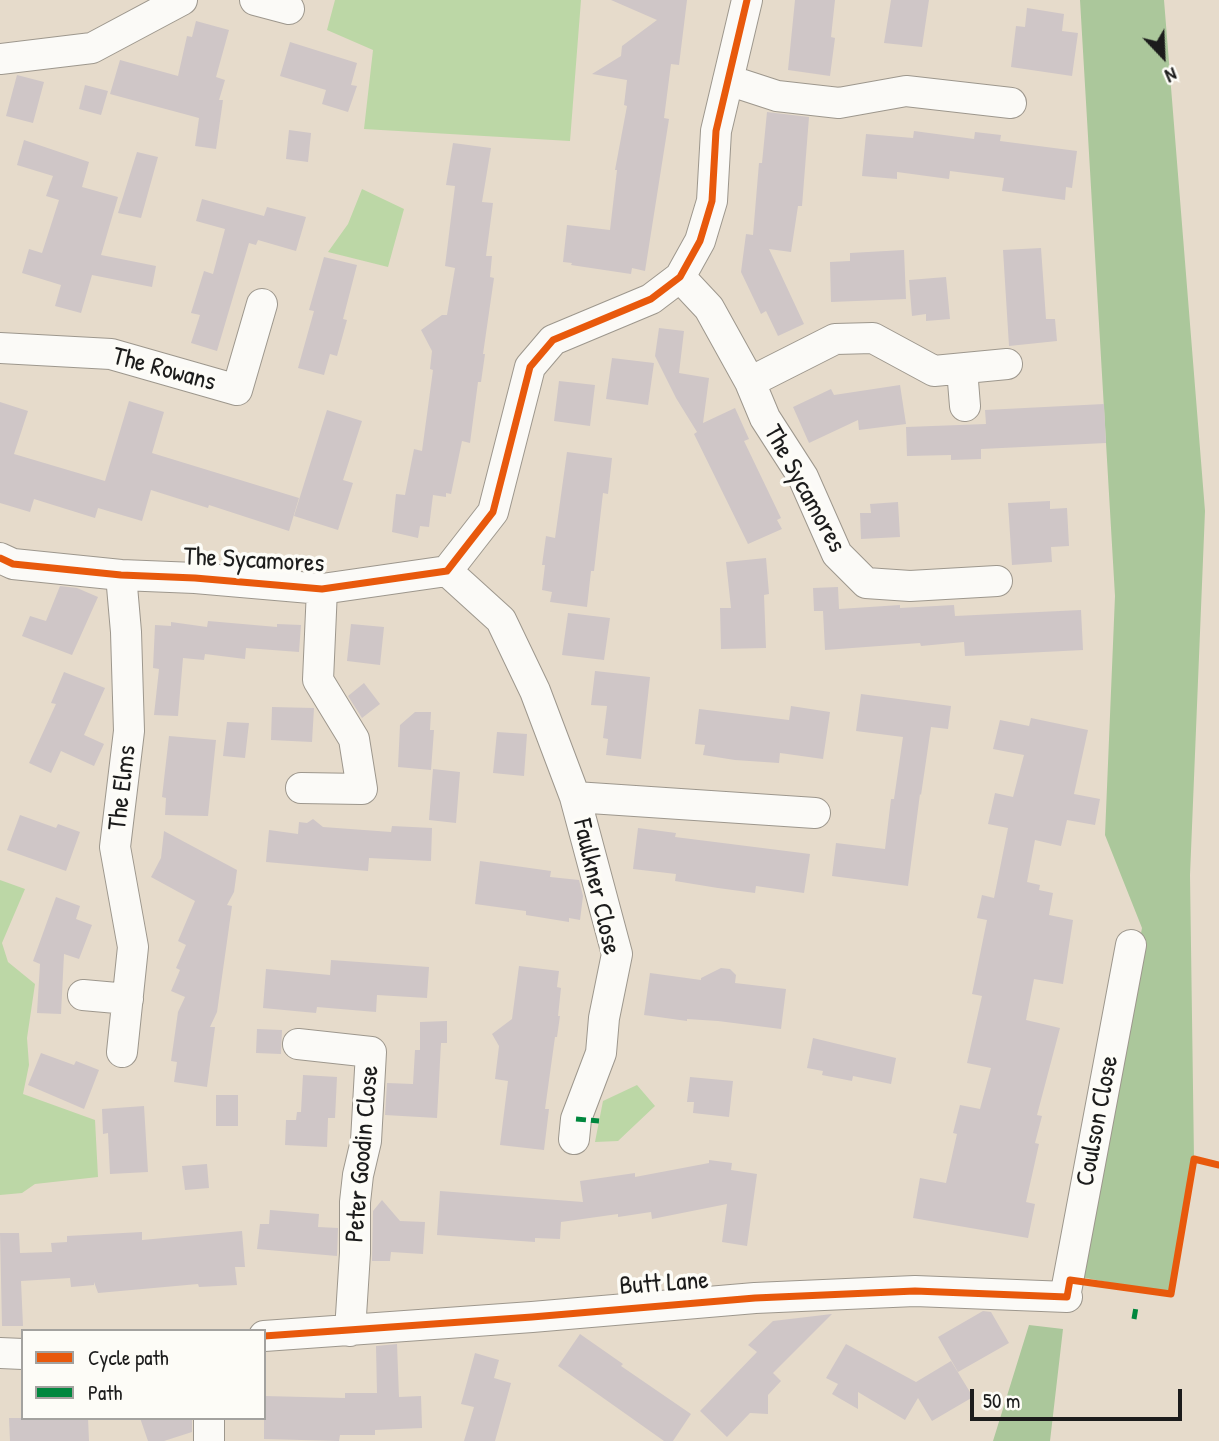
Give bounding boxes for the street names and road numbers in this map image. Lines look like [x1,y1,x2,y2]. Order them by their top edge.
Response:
street label: The Rowans [109,341,219,399]
street label: The Sycamores [756,420,852,558]
street label: The Sycamores [183,542,325,580]
street label: The Elms [102,744,144,832]
street label: Faulkner Close [565,816,627,958]
street label: Coulson Close [1070,1053,1126,1189]
street label: Peter Goodin Close [340,1064,386,1244]
street label: Butt Lane [618,1265,710,1303]

